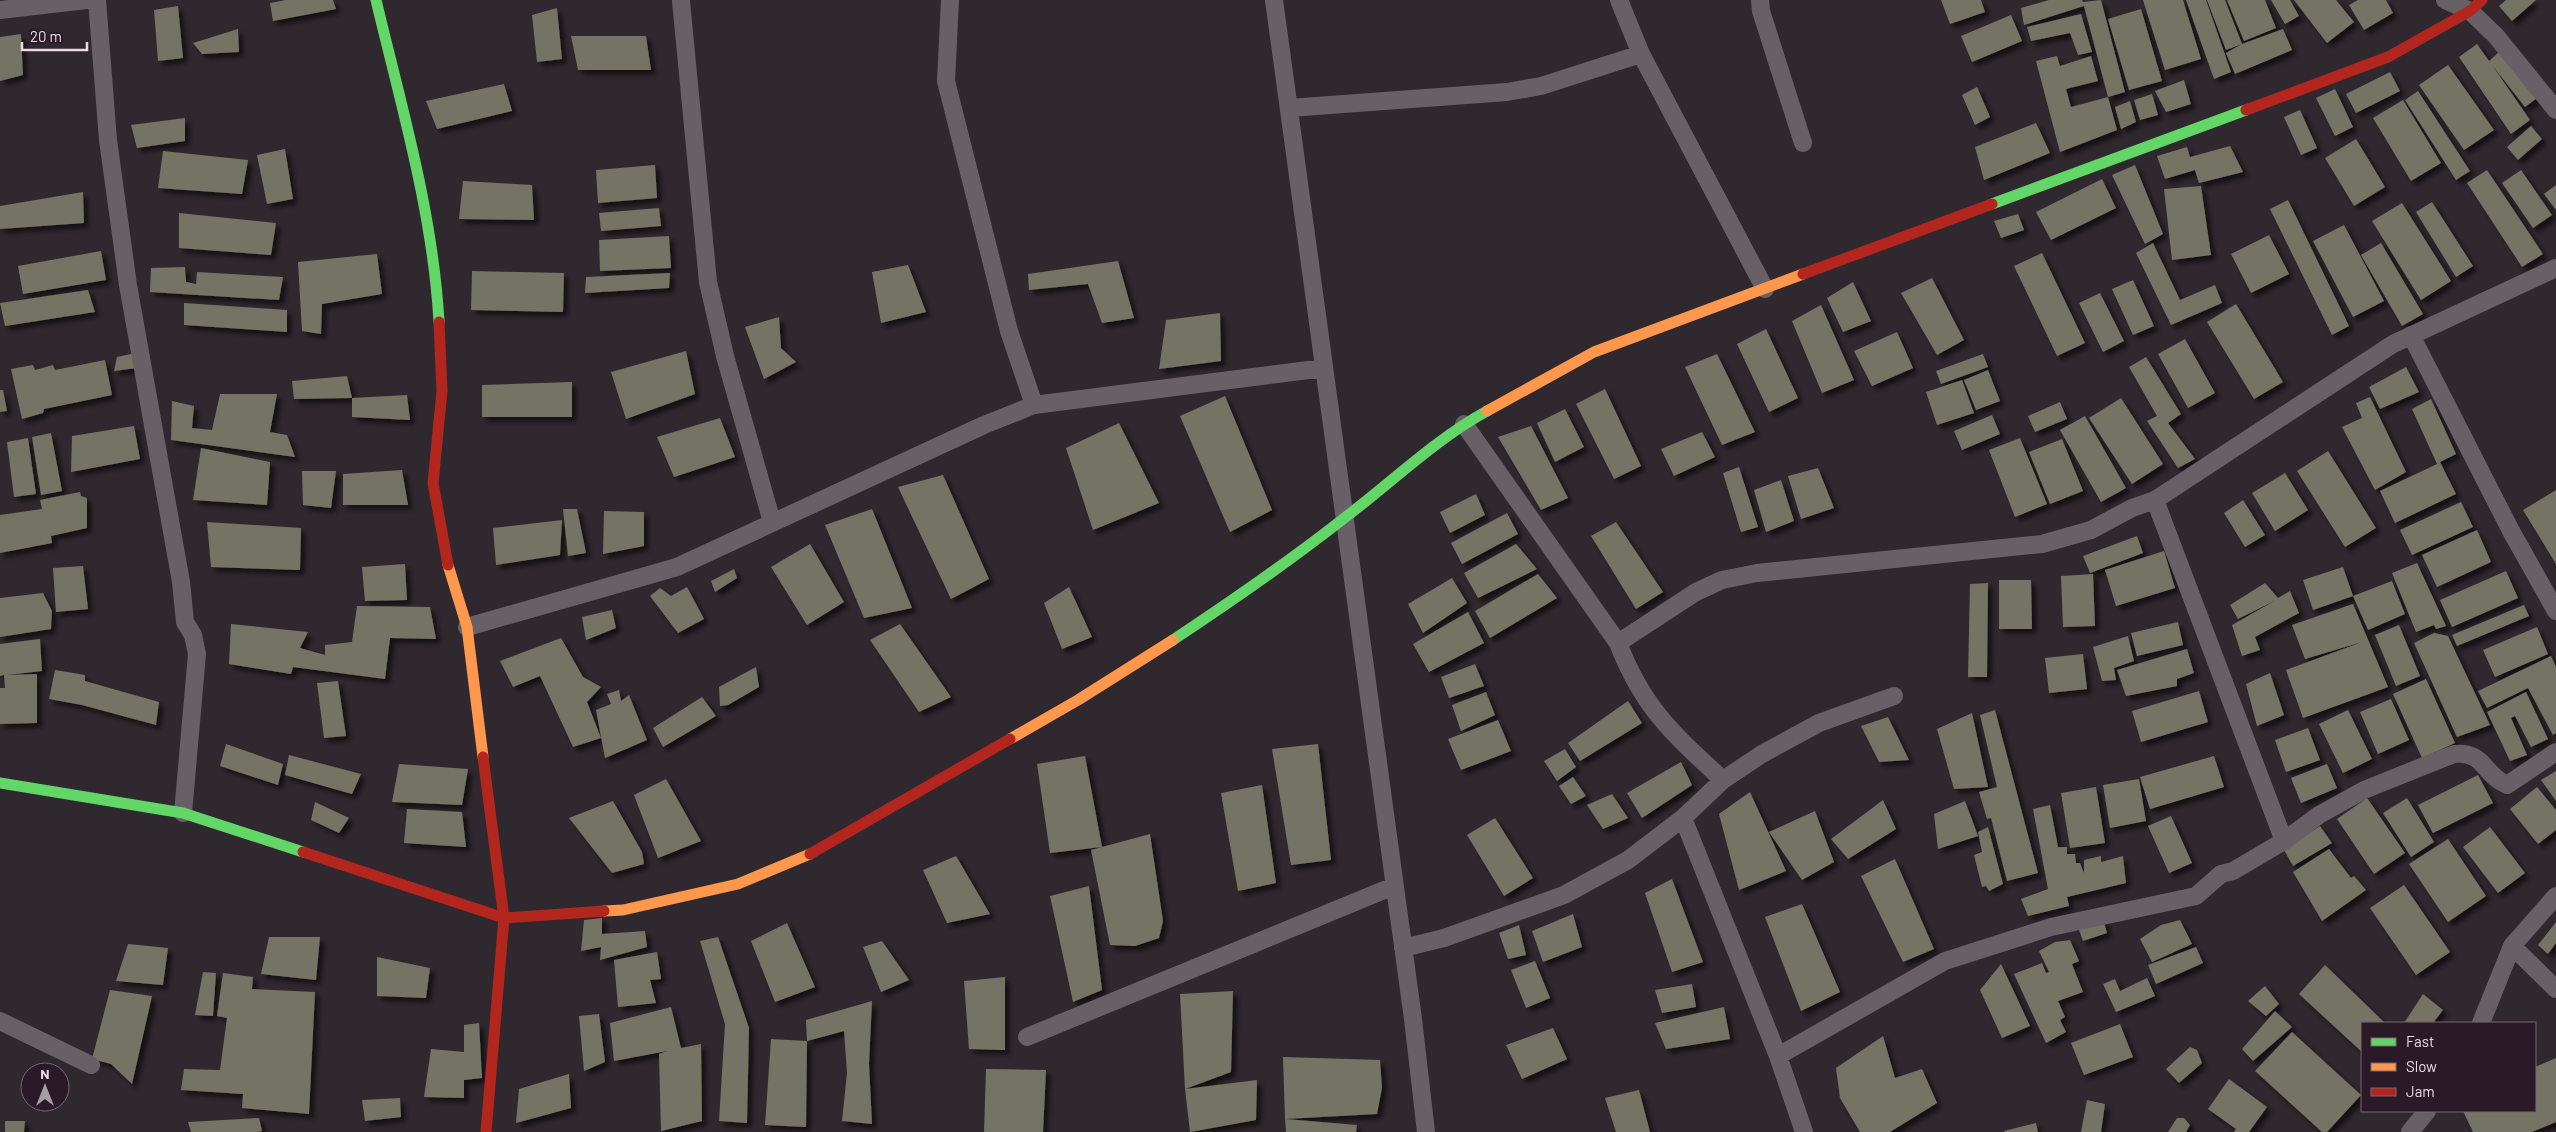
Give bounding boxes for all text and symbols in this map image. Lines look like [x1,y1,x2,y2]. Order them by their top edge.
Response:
scale bar [22,20,88,52]
text: 20 m [30,27,62,45]
legend [2361,1022,2536,1112]
text: Fast [2406,1032,2434,1050]
text: Slow [2406,1057,2437,1075]
north arrow [20,1062,70,1112]
text: N [40,1065,50,1082]
text: Jam [2406,1082,2435,1100]

